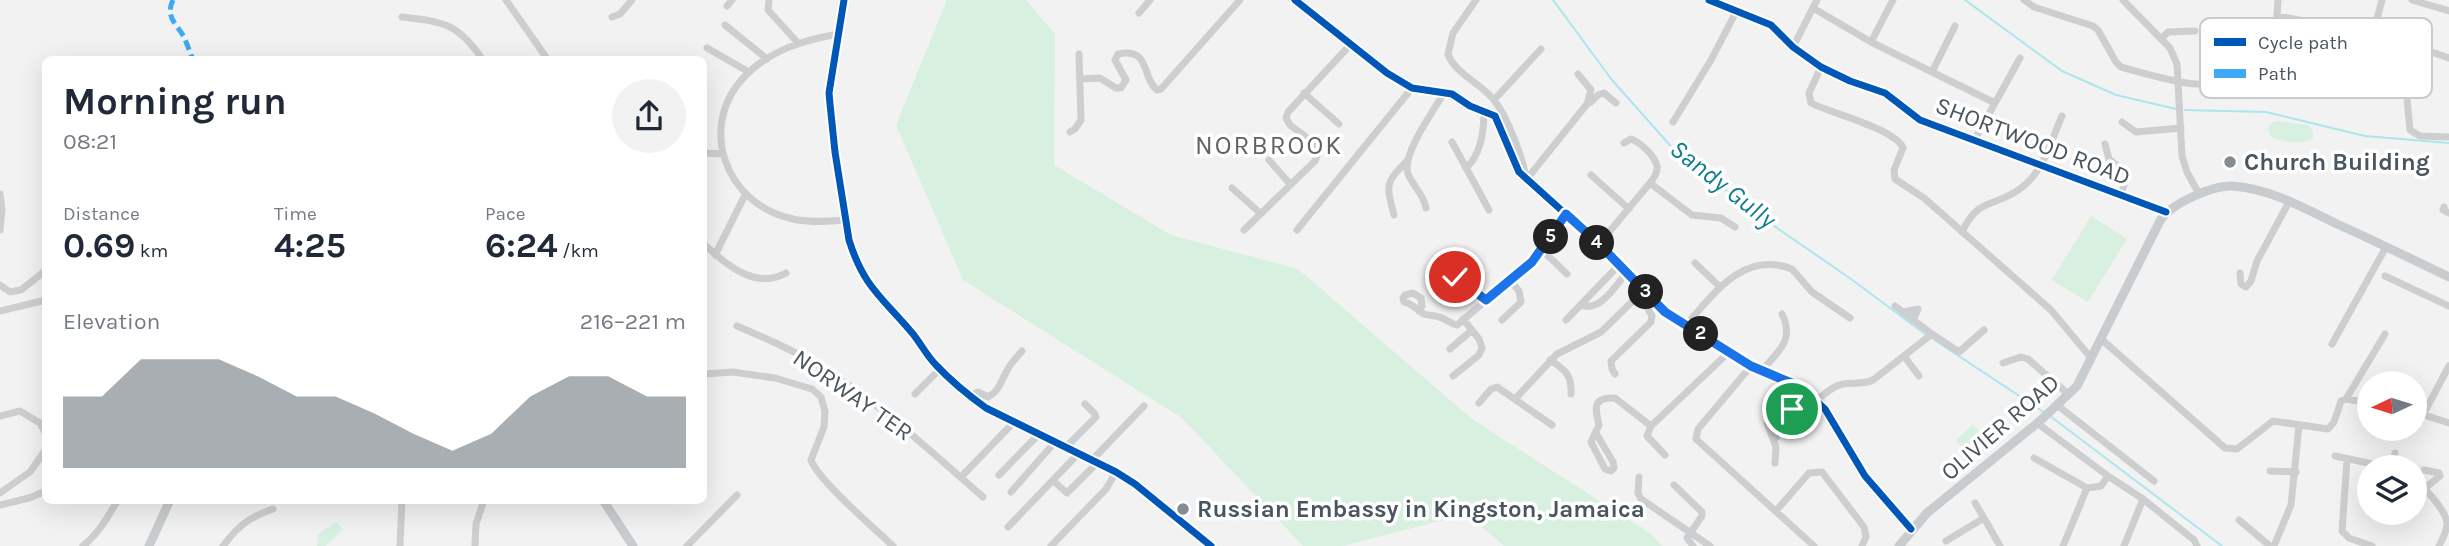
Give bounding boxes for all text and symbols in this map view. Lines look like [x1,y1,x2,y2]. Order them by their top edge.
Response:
legend [2200,18,2432,98]
text: Cycle path [2258,32,2348,54]
text: Path [2258,63,2298,85]
text: Morning run [63,79,287,124]
button: share [612,79,686,153]
street label: SHORTWOOD ROAD [1932,91,2134,191]
text: 08:21 [63,128,117,155]
district label: NORBROOK [1195,130,1343,161]
water label: Sandy Gully [1664,133,1783,235]
place label: Church Building [2244,148,2430,176]
marker: Church Building [2222,154,2238,170]
text: Distance [63,203,140,225]
text: Time [274,203,317,225]
text: Pace [485,203,526,225]
pin: 5 [1534,219,1568,254]
text: 0.69 [63,225,135,266]
text: 4:25 [274,225,346,266]
text: 6:24 [485,225,558,266]
text: 5 [1545,225,1556,247]
pin: 4 [1580,226,1614,260]
text: 4 [1591,231,1602,253]
text: km [135,240,168,262]
text: /km [558,240,599,262]
pin [1425,247,1485,307]
icon: check [1436,258,1474,296]
pin: 3 [1628,274,1664,310]
text: 3 [1640,280,1651,302]
text: Elevation [63,308,160,335]
text: 216–221 m [580,308,686,335]
pin: 2 [1684,316,1718,352]
text: 2 [1695,322,1706,344]
street label: NORWAY TER [788,344,918,446]
street label: OLIVIER ROAD [1935,368,2065,486]
north arrow [2357,371,2427,441]
map controls [2357,371,2427,525]
pin [1762,379,1822,439]
icon: arrive [1773,390,1811,428]
button: layers [2357,455,2427,525]
place label: Russian Embassy in Kingston, Jamaica [1197,495,1645,523]
marker: Russian Embassy in Kingston, Jamaica [1175,501,1191,517]

